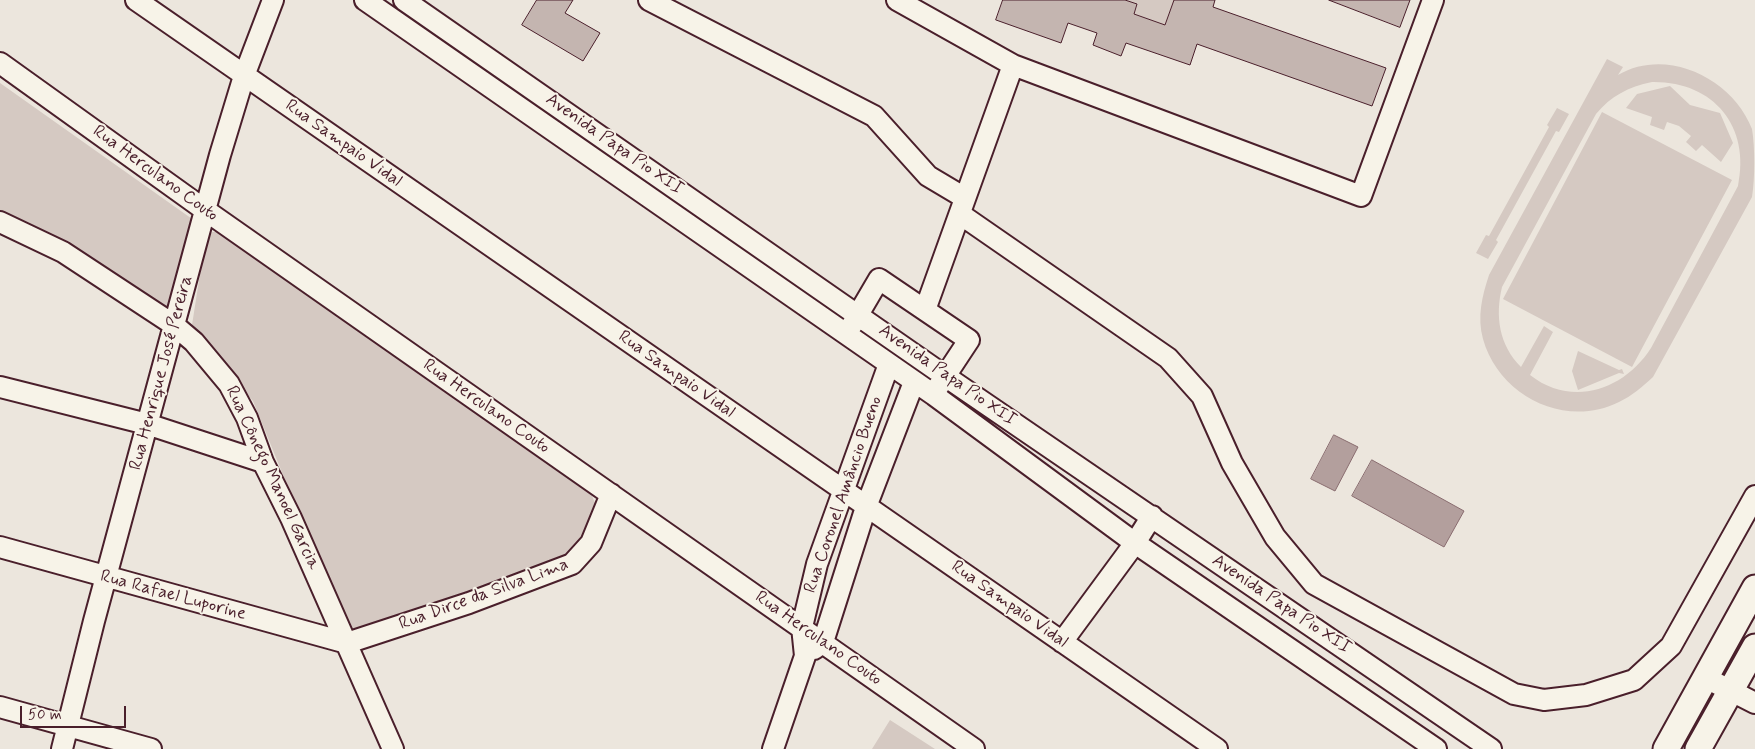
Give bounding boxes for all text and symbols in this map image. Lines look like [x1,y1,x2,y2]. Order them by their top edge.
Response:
street label: Avenida Papa Pio XII [541,89,687,201]
street label: Rua Sampaio Vidal [280,96,406,192]
street label: Rua Herculano Couto [88,121,222,227]
street label: Rua Henrique José Pereira [126,273,198,473]
street label: Avenida Papa Pio XII [874,320,1020,432]
street label: Rua Sampaio Vidal [613,327,739,423]
street label: Rua Herculano Couto [418,355,554,459]
street label: Rua Cônego Manoel Garcia [220,383,324,573]
street label: Rua Coronel Amâncio Bueno [800,394,888,596]
street label: Avenida Papa Pio XII [1207,550,1355,660]
street label: Rua Dirce da Silva Lima [396,554,572,636]
street label: Rua Sampaio Vidal [946,557,1072,653]
street label: Rua Rafael Luporine [98,566,248,626]
street label: Rua Herculano Couto [750,587,886,691]
scale bar [22,696,129,728]
text: 50 m [28,705,62,725]

